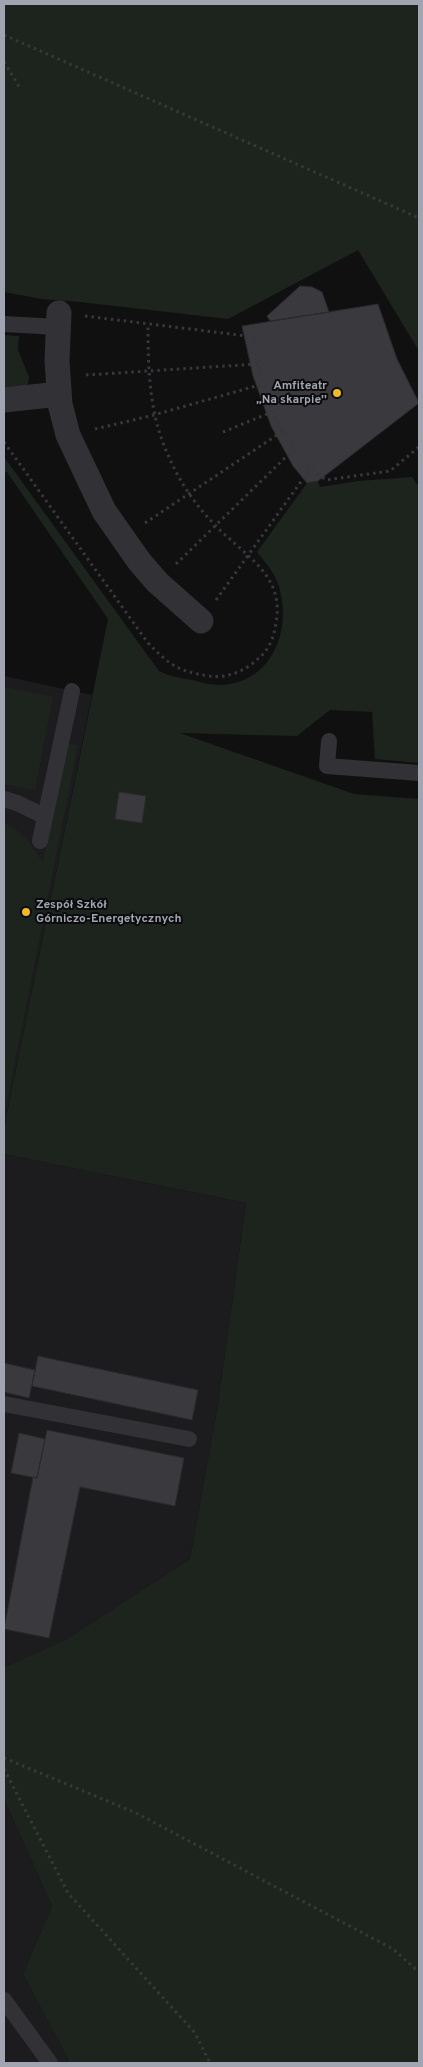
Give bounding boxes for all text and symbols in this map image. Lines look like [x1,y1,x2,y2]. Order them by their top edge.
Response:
place label: Amfiteatr ,,Na skarpie'' [256,378,327,408]
marker: Amfiteatr ,,Na skarpie'' [331,387,343,399]
place label: Zespół Szkół Górniczo-Energetycznych [36,897,182,927]
marker: Zespół Szkół Górniczo-Energetycznych [20,906,32,918]

